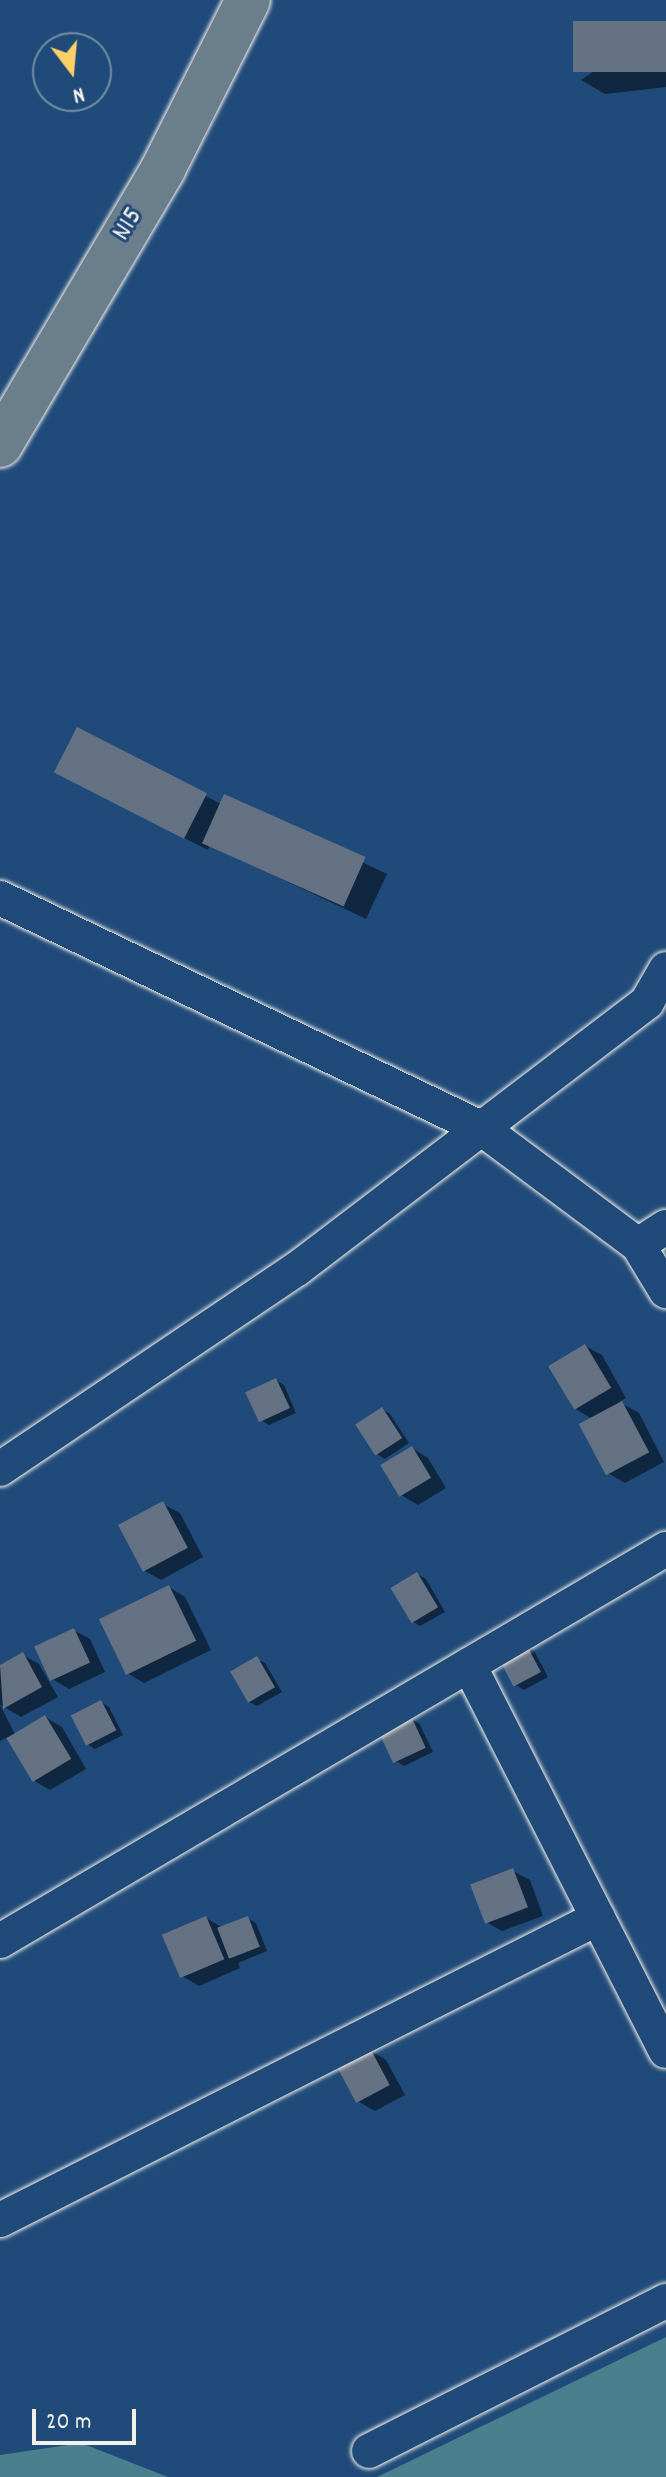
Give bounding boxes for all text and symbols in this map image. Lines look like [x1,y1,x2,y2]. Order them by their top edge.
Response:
north arrow [32,32,112,112]
text: N [69,77,88,110]
street label: N15 [106,202,152,248]
scale bar [36,2393,140,2443]
text: 20 m [46,2406,92,2440]

